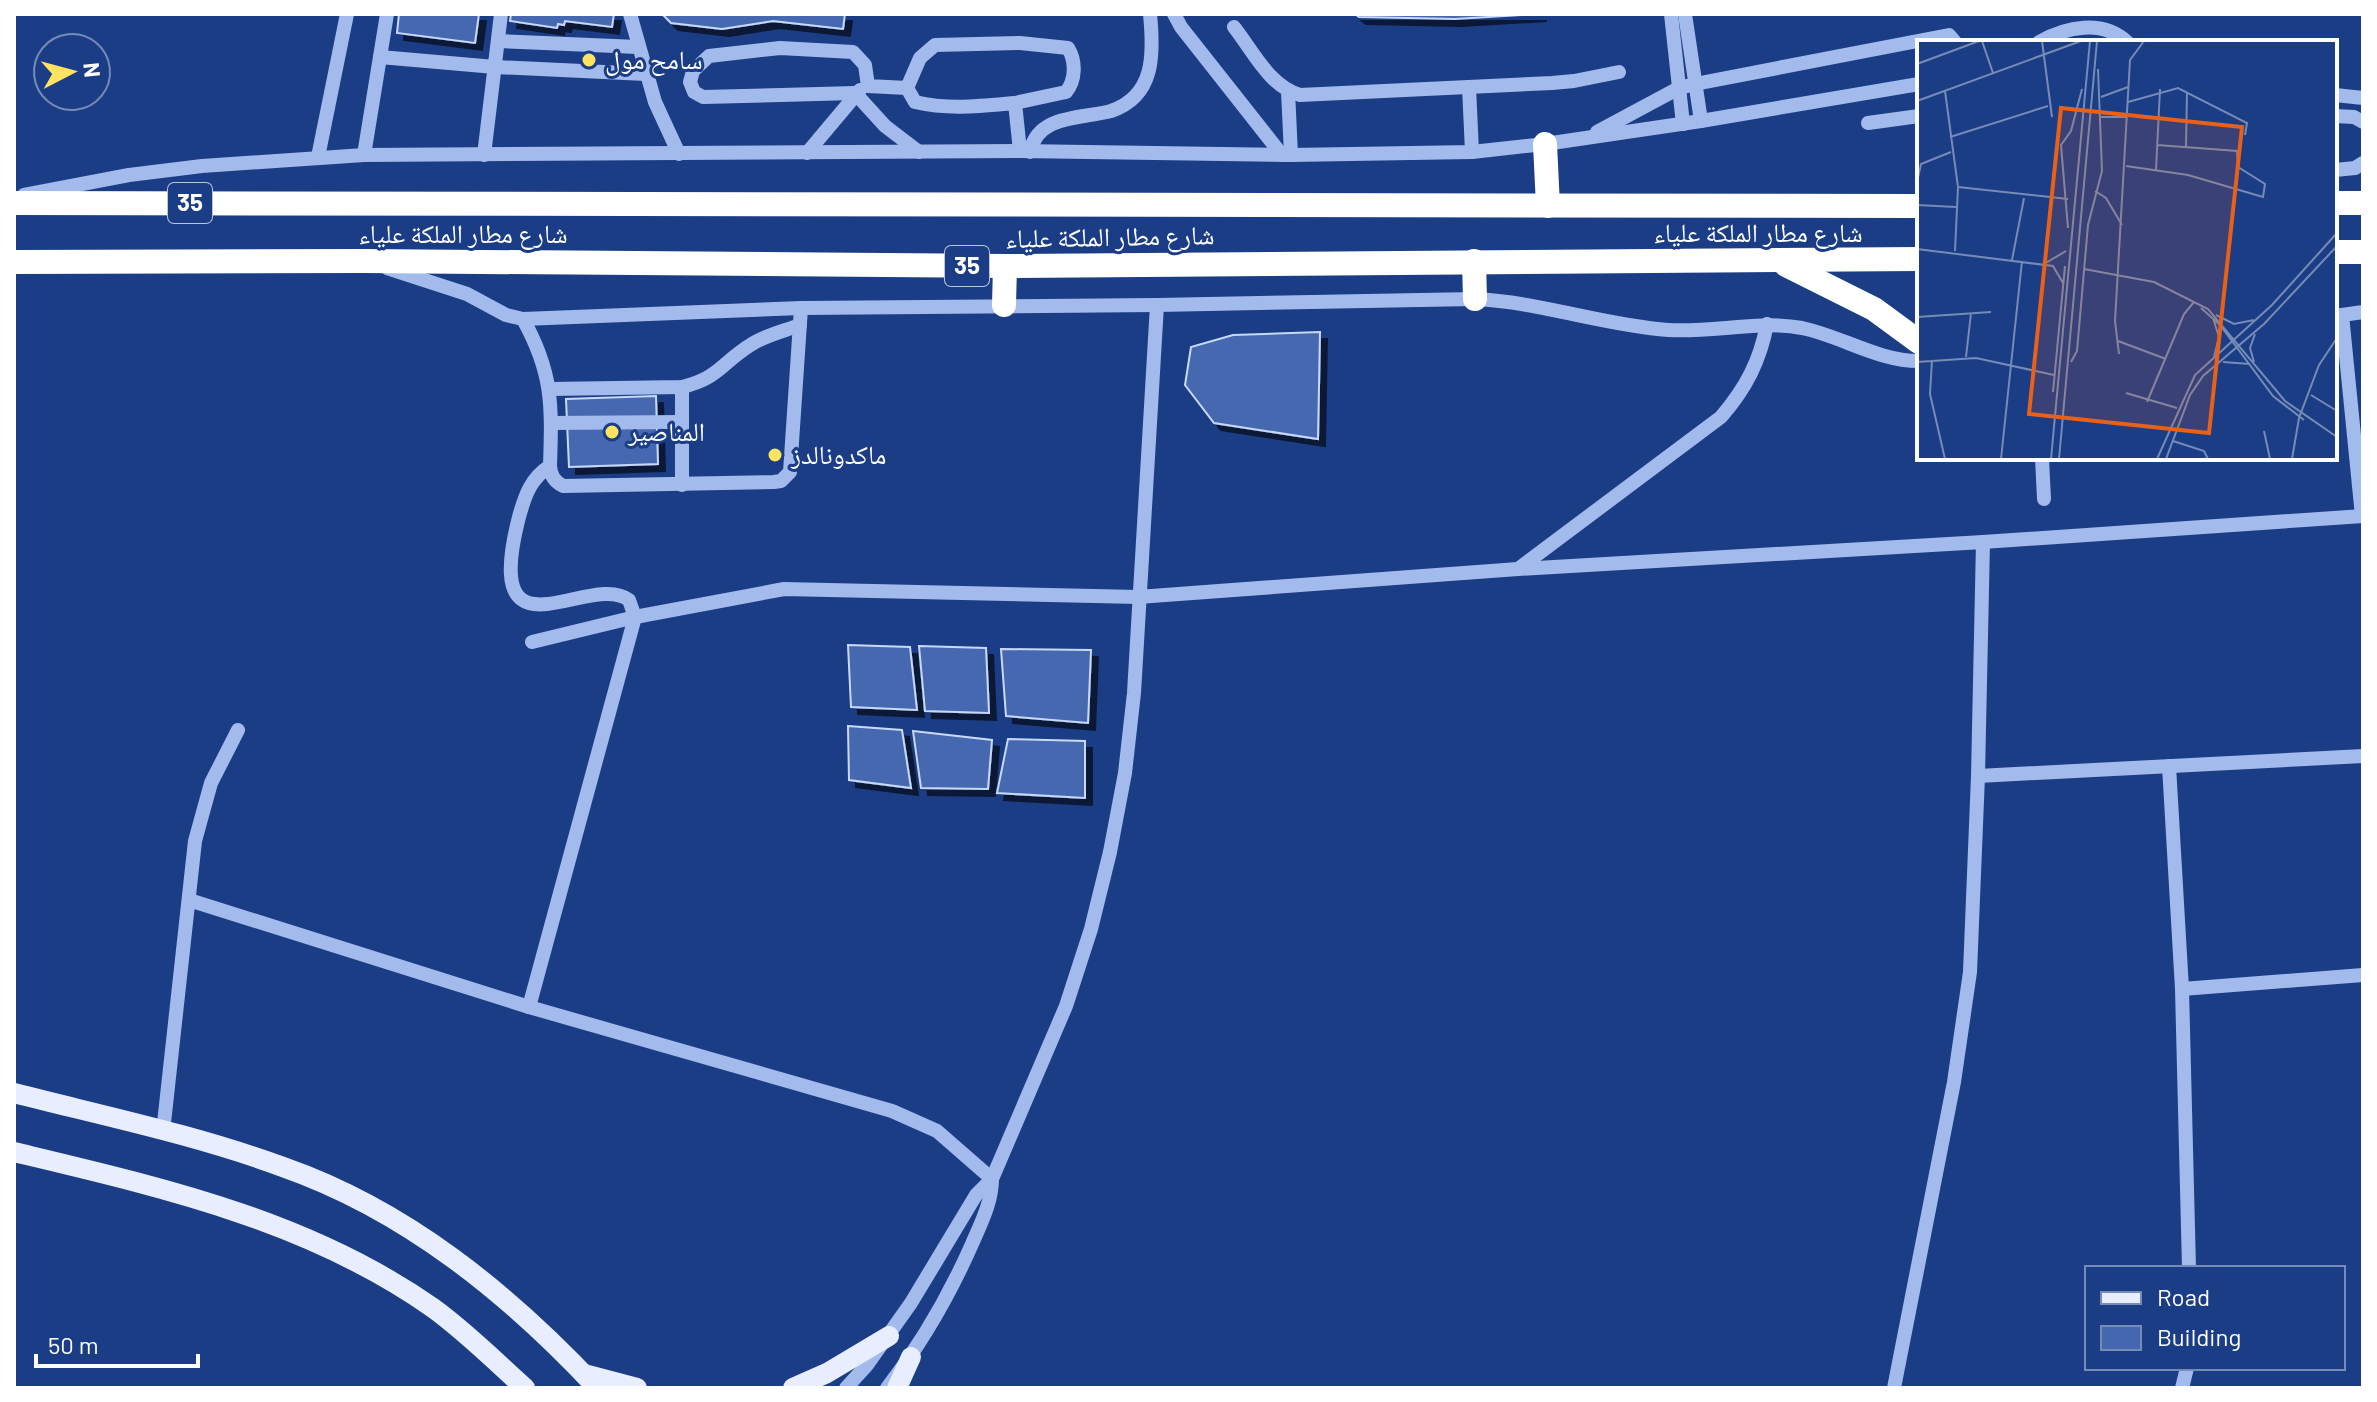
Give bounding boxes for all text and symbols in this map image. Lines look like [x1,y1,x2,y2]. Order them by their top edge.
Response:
north arrow [32,32,112,112]
inset map [1917,40,2337,460]
place label: سامح مول [605,43,703,77]
marker: سامح مول [580,51,598,69]
text: N [79,61,107,78]
road number: 35 [168,183,212,223]
street label: شارع مطار الملكة علياء [1653,216,1863,249]
street label: شارع مطار الملكة علياء [358,217,568,250]
street label: شارع مطار الملكة علياء [1005,218,1215,255]
road number: 35 [945,246,989,286]
place label: المناصير [627,415,705,447]
marker: المناصير [603,423,621,441]
place label: ماكدونالدز [790,438,886,470]
marker: ماكدونالدز [766,446,784,464]
legend [2085,1266,2345,1370]
text: Road [2157,1282,2210,1311]
scale bar [36,1318,198,1368]
text: Building [2157,1322,2241,1351]
text: 50 m [48,1330,99,1359]

